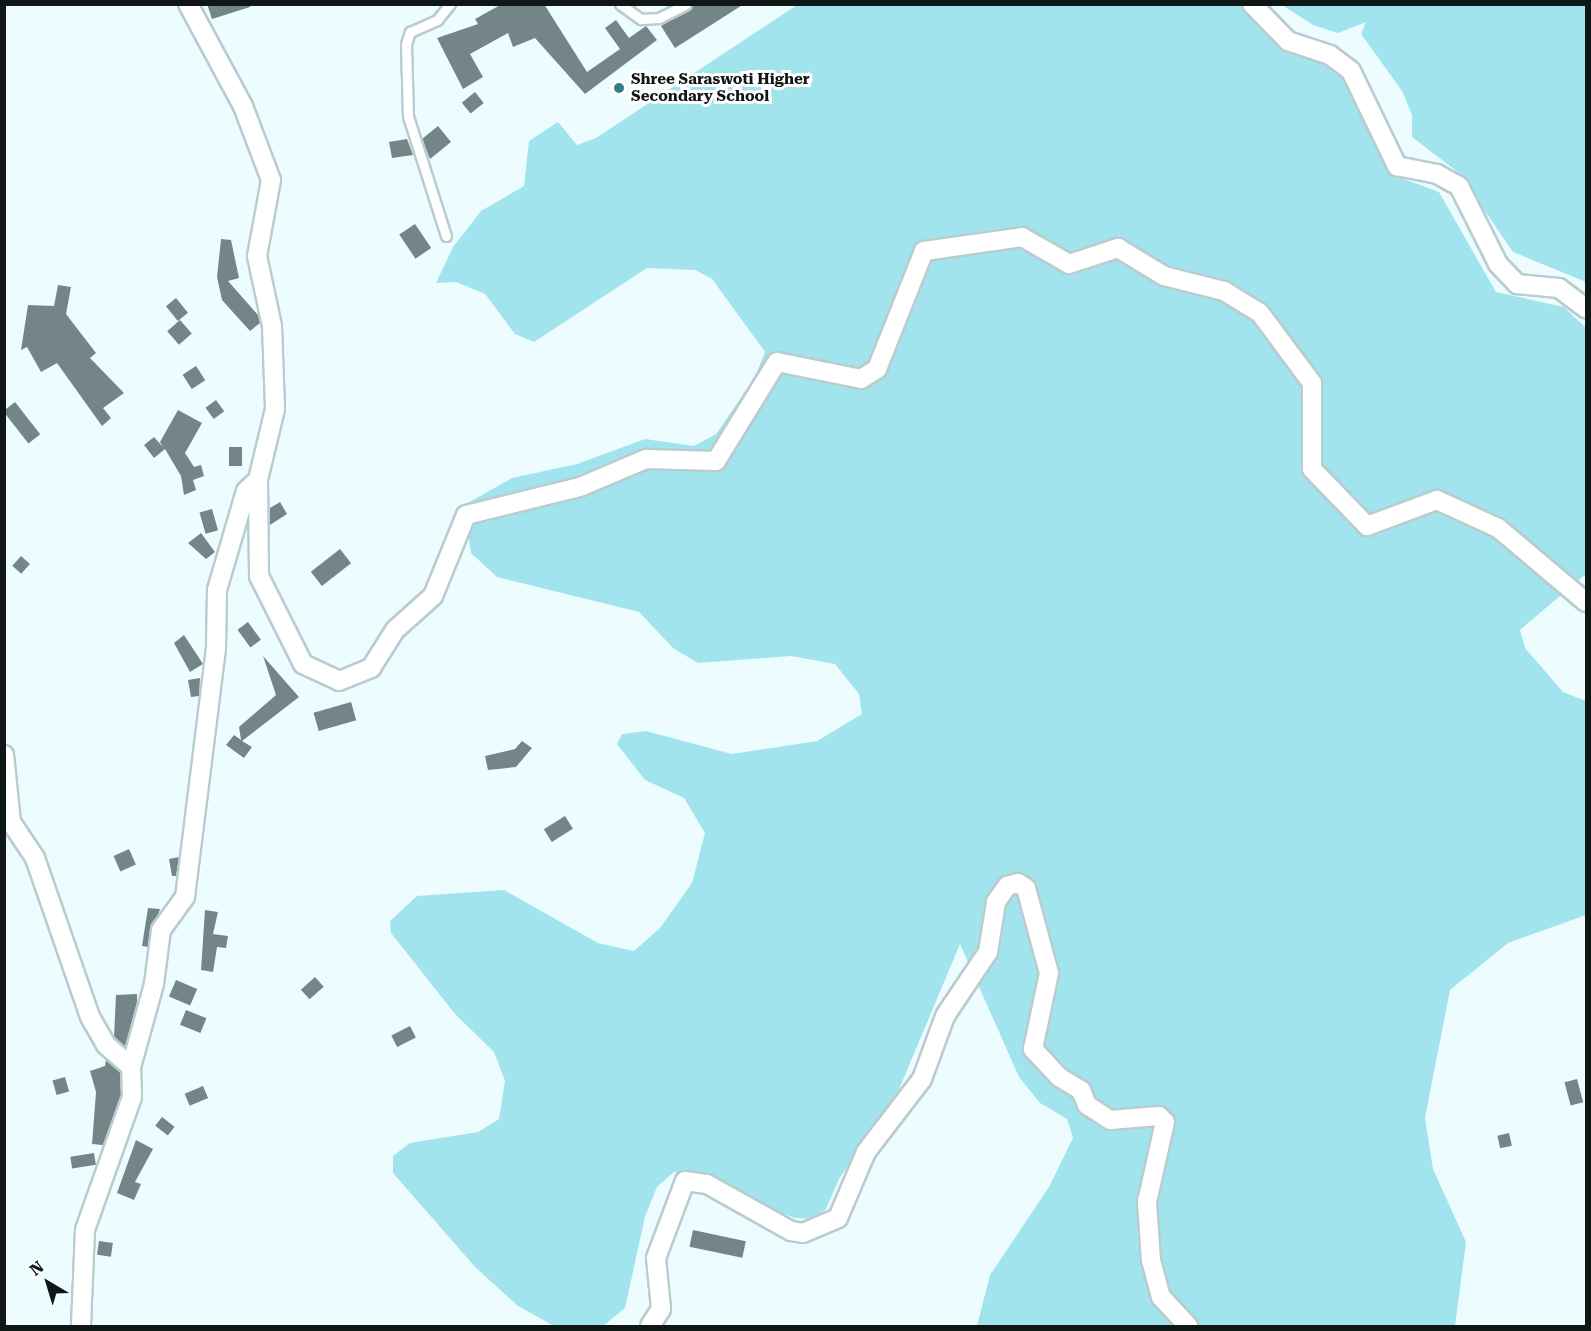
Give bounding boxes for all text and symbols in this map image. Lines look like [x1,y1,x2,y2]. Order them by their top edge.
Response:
place label: Shree Saraswoti Higher Secondary School [631,70,810,105]
marker: Shree Saraswoti Higher Secondary School [612,81,626,95]
north arrow [18,1253,78,1313]
text: N [26,1257,47,1280]

